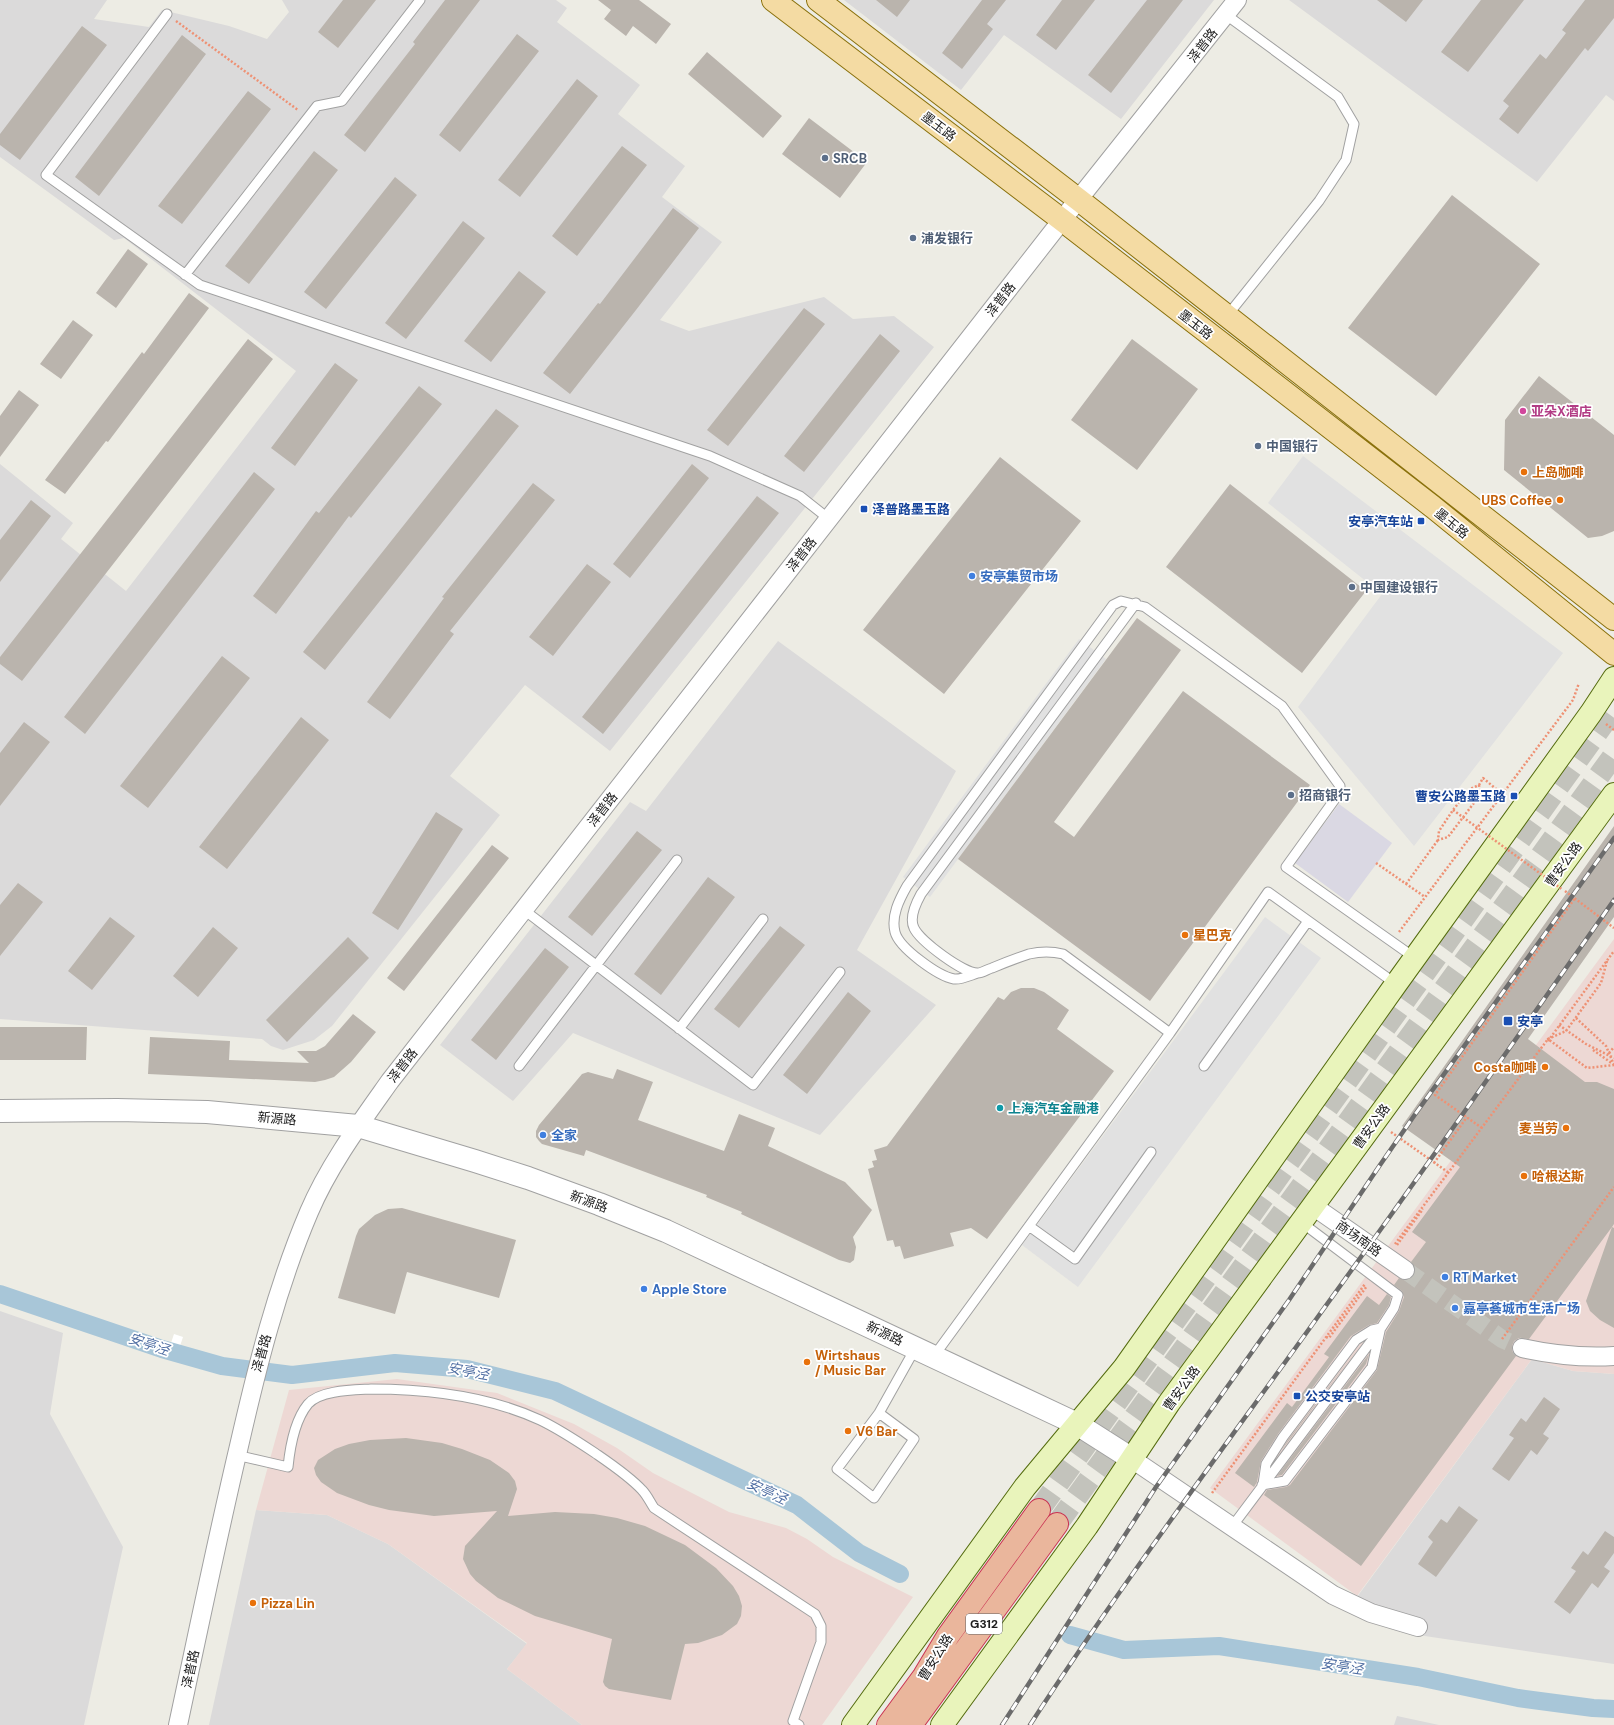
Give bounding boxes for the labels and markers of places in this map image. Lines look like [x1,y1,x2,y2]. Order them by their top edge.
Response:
place label: SRCB [833,150,867,167]
marker: SRCB [820,153,830,163]
place label: 浦发银行 [921,230,973,247]
marker: 浦发银行 [908,233,918,243]
place label: 亚朵X酒店 [1531,403,1592,420]
marker: 亚朵X酒店 [1518,406,1528,416]
place label: 中国银行 [1266,438,1318,455]
marker: 中国银行 [1253,441,1263,451]
place label: 上岛咖啡 [1532,464,1584,481]
marker: 上岛咖啡 [1519,467,1529,477]
place label: UBS Coffee [1481,492,1552,509]
marker: UBS Coffee [1555,495,1565,505]
place label: 泽普路墨玉路 [872,501,950,518]
marker: 泽普路墨玉路 [859,504,869,514]
place label: 安亭汽车站 [1348,513,1413,530]
marker: 安亭汽车站 [1416,516,1426,526]
place label: 安亭集贸市场 [980,568,1058,585]
marker: 安亭集贸市场 [967,571,977,581]
place label: 中国建设银行 [1360,579,1438,596]
marker: 中国建设银行 [1347,582,1357,592]
place label: 招商银行 [1299,787,1351,804]
place label: 曹安公路墨玉路 [1415,788,1506,805]
marker: 招商银行 [1286,790,1296,800]
marker: 曹安公路墨玉路 [1509,791,1519,801]
place label: 星巴克 [1193,927,1232,944]
marker: 星巴克 [1180,930,1190,940]
place label: 安亭 [1517,1013,1543,1030]
marker: 安亭 [1502,1015,1514,1027]
place label: Costa咖啡 [1474,1059,1537,1076]
marker: Costa咖啡 [1540,1062,1550,1072]
place label: 上海汽车金融港 [1008,1100,1099,1117]
marker: 上海汽车金融港 [995,1103,1005,1113]
place label: 麦当劳 [1519,1120,1558,1137]
marker: 麦当劳 [1561,1123,1571,1133]
place label: 全家 [551,1127,577,1144]
marker: 全家 [538,1130,548,1140]
place label: 哈根达斯 [1532,1168,1584,1185]
marker: 哈根达斯 [1519,1171,1529,1181]
place label: RT Market [1453,1269,1517,1286]
marker: RT Market [1440,1272,1450,1282]
place label: Apple Store [652,1281,727,1298]
marker: Apple Store [639,1284,649,1294]
place label: 嘉亭荟城市生活广场 [1463,1300,1580,1317]
marker: 嘉亭荟城市生活广场 [1450,1303,1460,1313]
place label: Wirtshaus / Music Bar [815,1347,886,1379]
marker: Wirtshaus / Music Bar [802,1357,812,1367]
place label: 公交安亭站 [1305,1388,1370,1405]
marker: 公交安亭站 [1292,1391,1302,1401]
place label: V6 Bar [856,1423,898,1440]
marker: V6 Bar [843,1426,853,1436]
place label: Pizza Lin [261,1595,315,1612]
marker: Pizza Lin [248,1598,258,1608]

